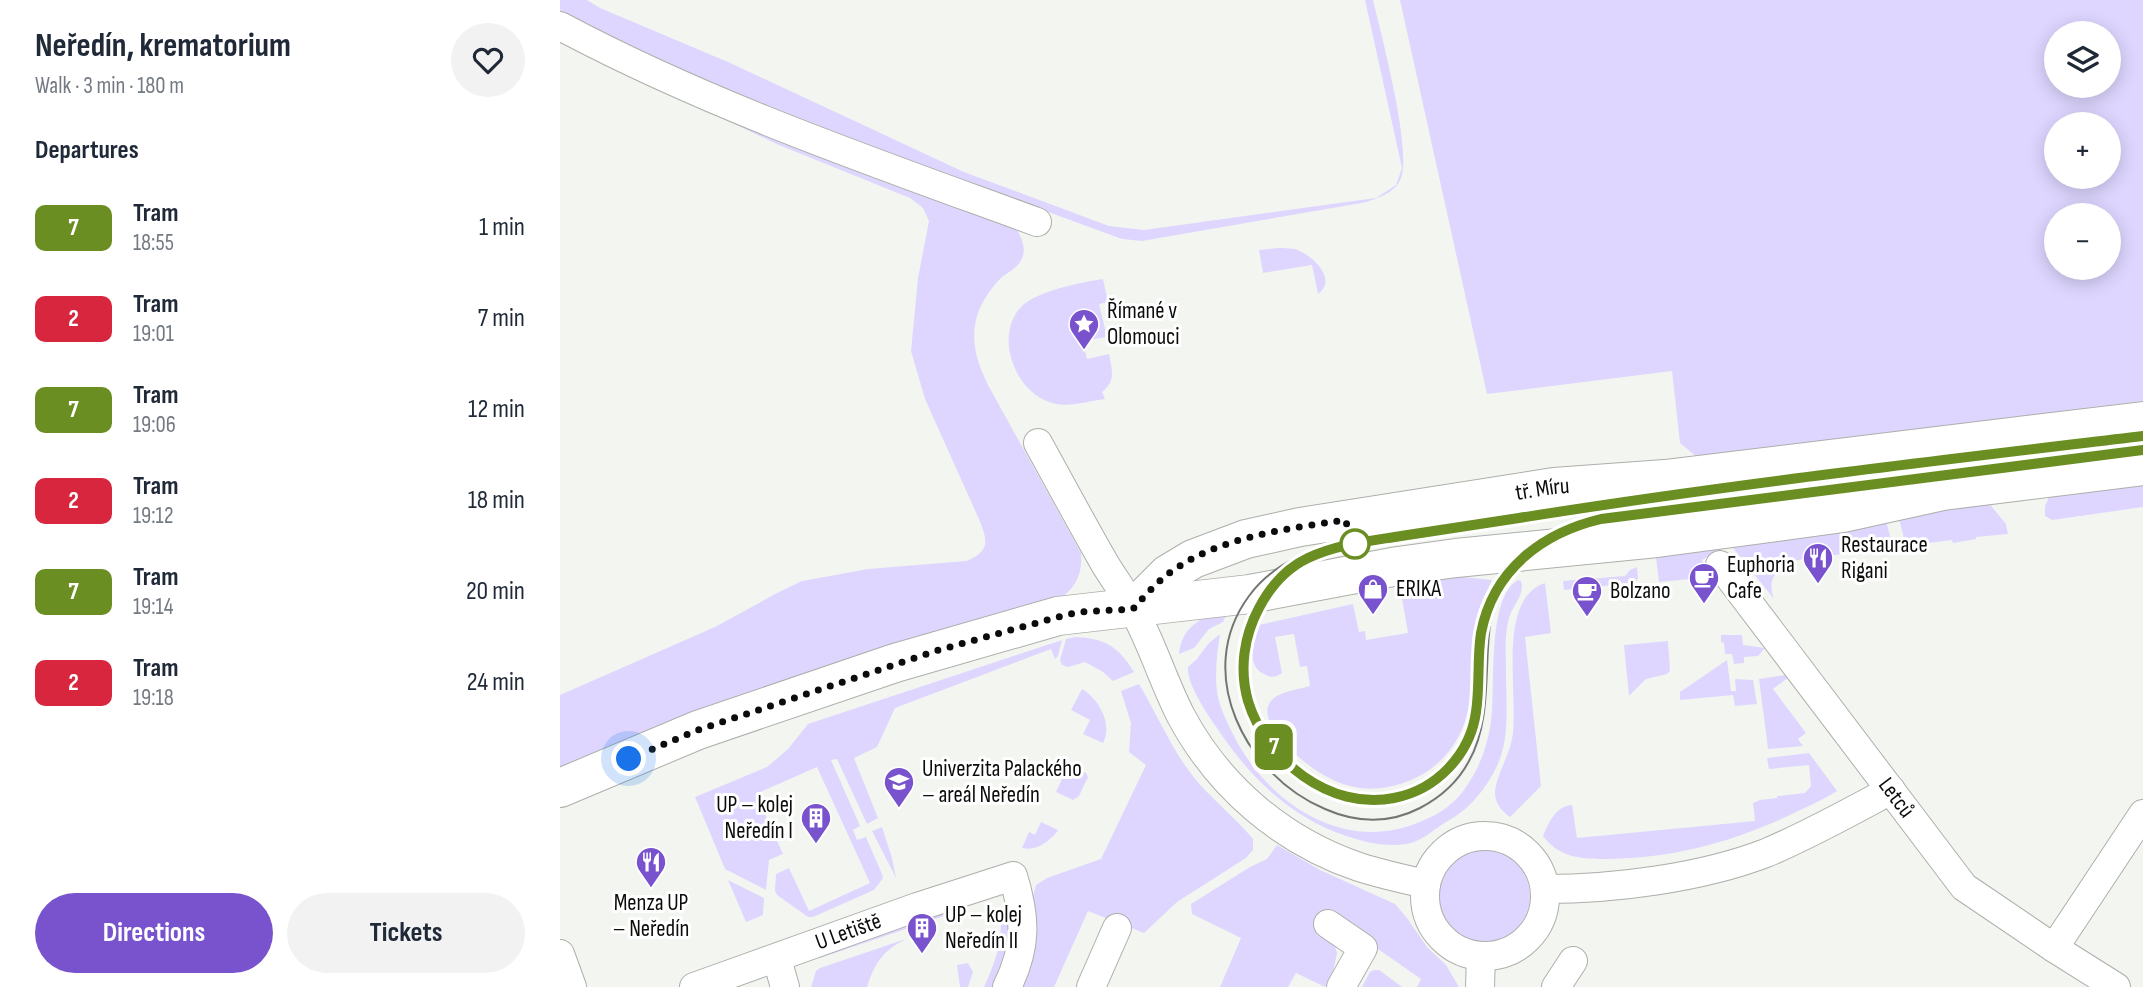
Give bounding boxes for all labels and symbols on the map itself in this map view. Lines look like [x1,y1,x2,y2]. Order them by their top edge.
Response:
place label: Římané v Olomouci [1107,297,1180,351]
place icon: Římané v Olomouci [1067,307,1101,351]
street label: tř. Míru [1513,472,1570,507]
unlabelled marker [1340,529,1370,559]
place label: Restaurace Rigani [1841,531,1928,585]
restaurant icon: Restaurace Rigani [1801,541,1835,585]
place label: Euphoria Cafe [1727,551,1795,605]
cafe icon: Euphoria Cafe [1687,561,1721,605]
shop icon: ERIKA [1356,572,1390,616]
cafe icon: Bolzano [1570,574,1604,618]
place label: ERIKA [1396,575,1441,603]
place label: Bolzano [1610,577,1671,605]
line badge: 7 [1251,724,1297,770]
your location [611,741,646,776]
place label: Univerzita Palackého – areál Neředín [922,755,1082,809]
school or university icon: Univerzita Palackého – areál Neředín [882,765,916,809]
street label: Letců [1872,772,1921,823]
place label: UP – kolej Neředín I [716,791,793,845]
building icon: UP – kolej Neředín I [799,801,833,845]
restaurant icon: Menza UP – Neředín [634,845,668,889]
place label: Menza UP – Neředín [613,889,689,943]
place label: UP – kolej Neředín II [945,901,1022,955]
street label: U Letiště [812,907,885,956]
building icon: UP – kolej Neředín II [905,911,939,955]

